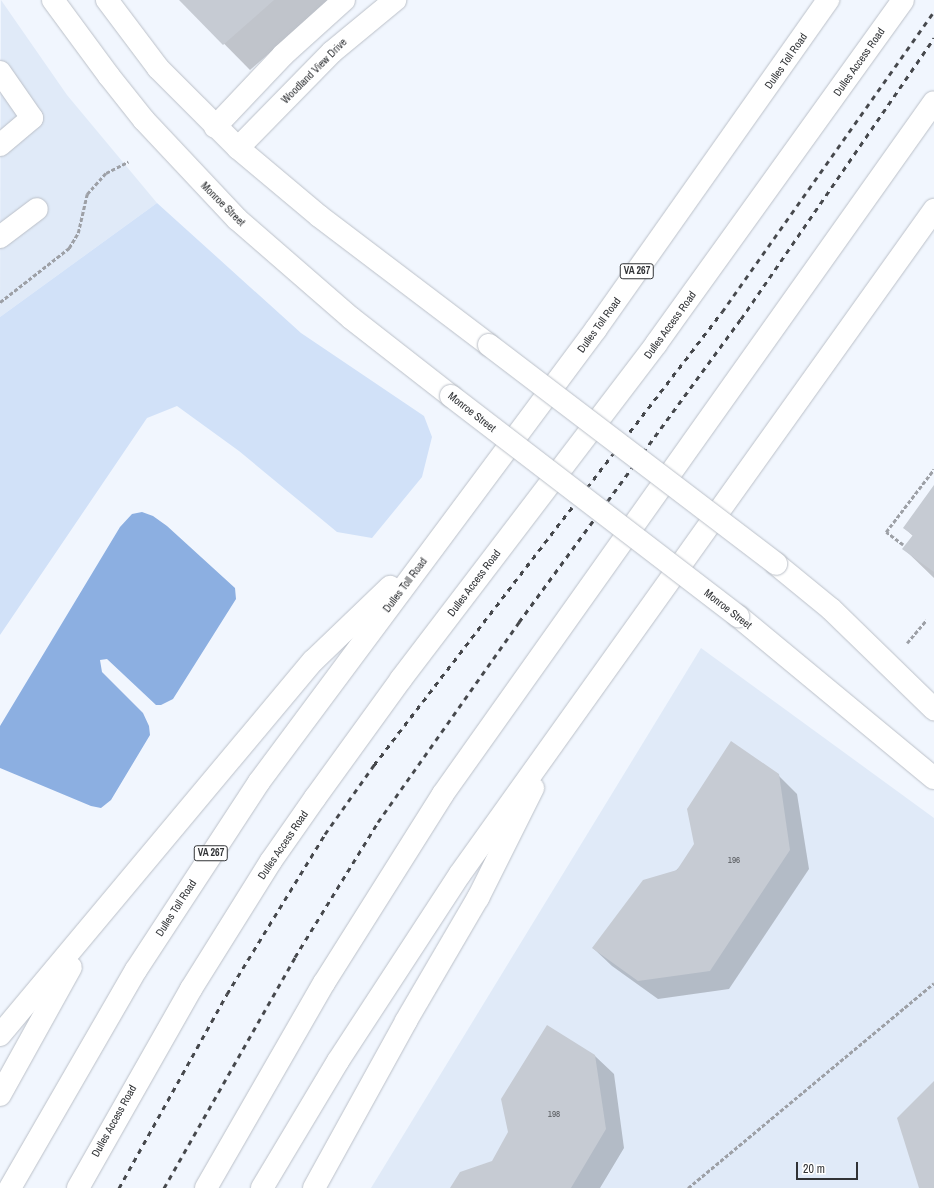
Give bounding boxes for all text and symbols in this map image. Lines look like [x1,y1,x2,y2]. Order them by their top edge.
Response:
street label: Dulles Access Road [830,25,888,99]
street label: Dulles Toll Road [762,31,810,91]
street label: Woodland View Drive [279,36,349,106]
street label: Monroe Street [198,179,248,229]
road number: VA 267 [619,263,655,279]
street label: Dulles Access Road [641,288,699,362]
street label: Dulles Toll Road [575,295,623,355]
street label: Monroe Street [445,389,499,435]
street label: Dulles Access Road [444,547,504,619]
street label: Dulles Toll Road [380,555,430,615]
street label: Monroe Street [701,586,755,632]
street label: Dulles Access Road [255,808,311,882]
road number: VA 267 [193,845,229,861]
house number: 196 [728,855,740,865]
street label: Dulles Toll Road [153,877,199,939]
street label: Dulles Access Road [89,1083,139,1159]
house number: 198 [548,1109,560,1119]
scale bar [798,1154,860,1180]
text: 20 m [803,1161,825,1177]

